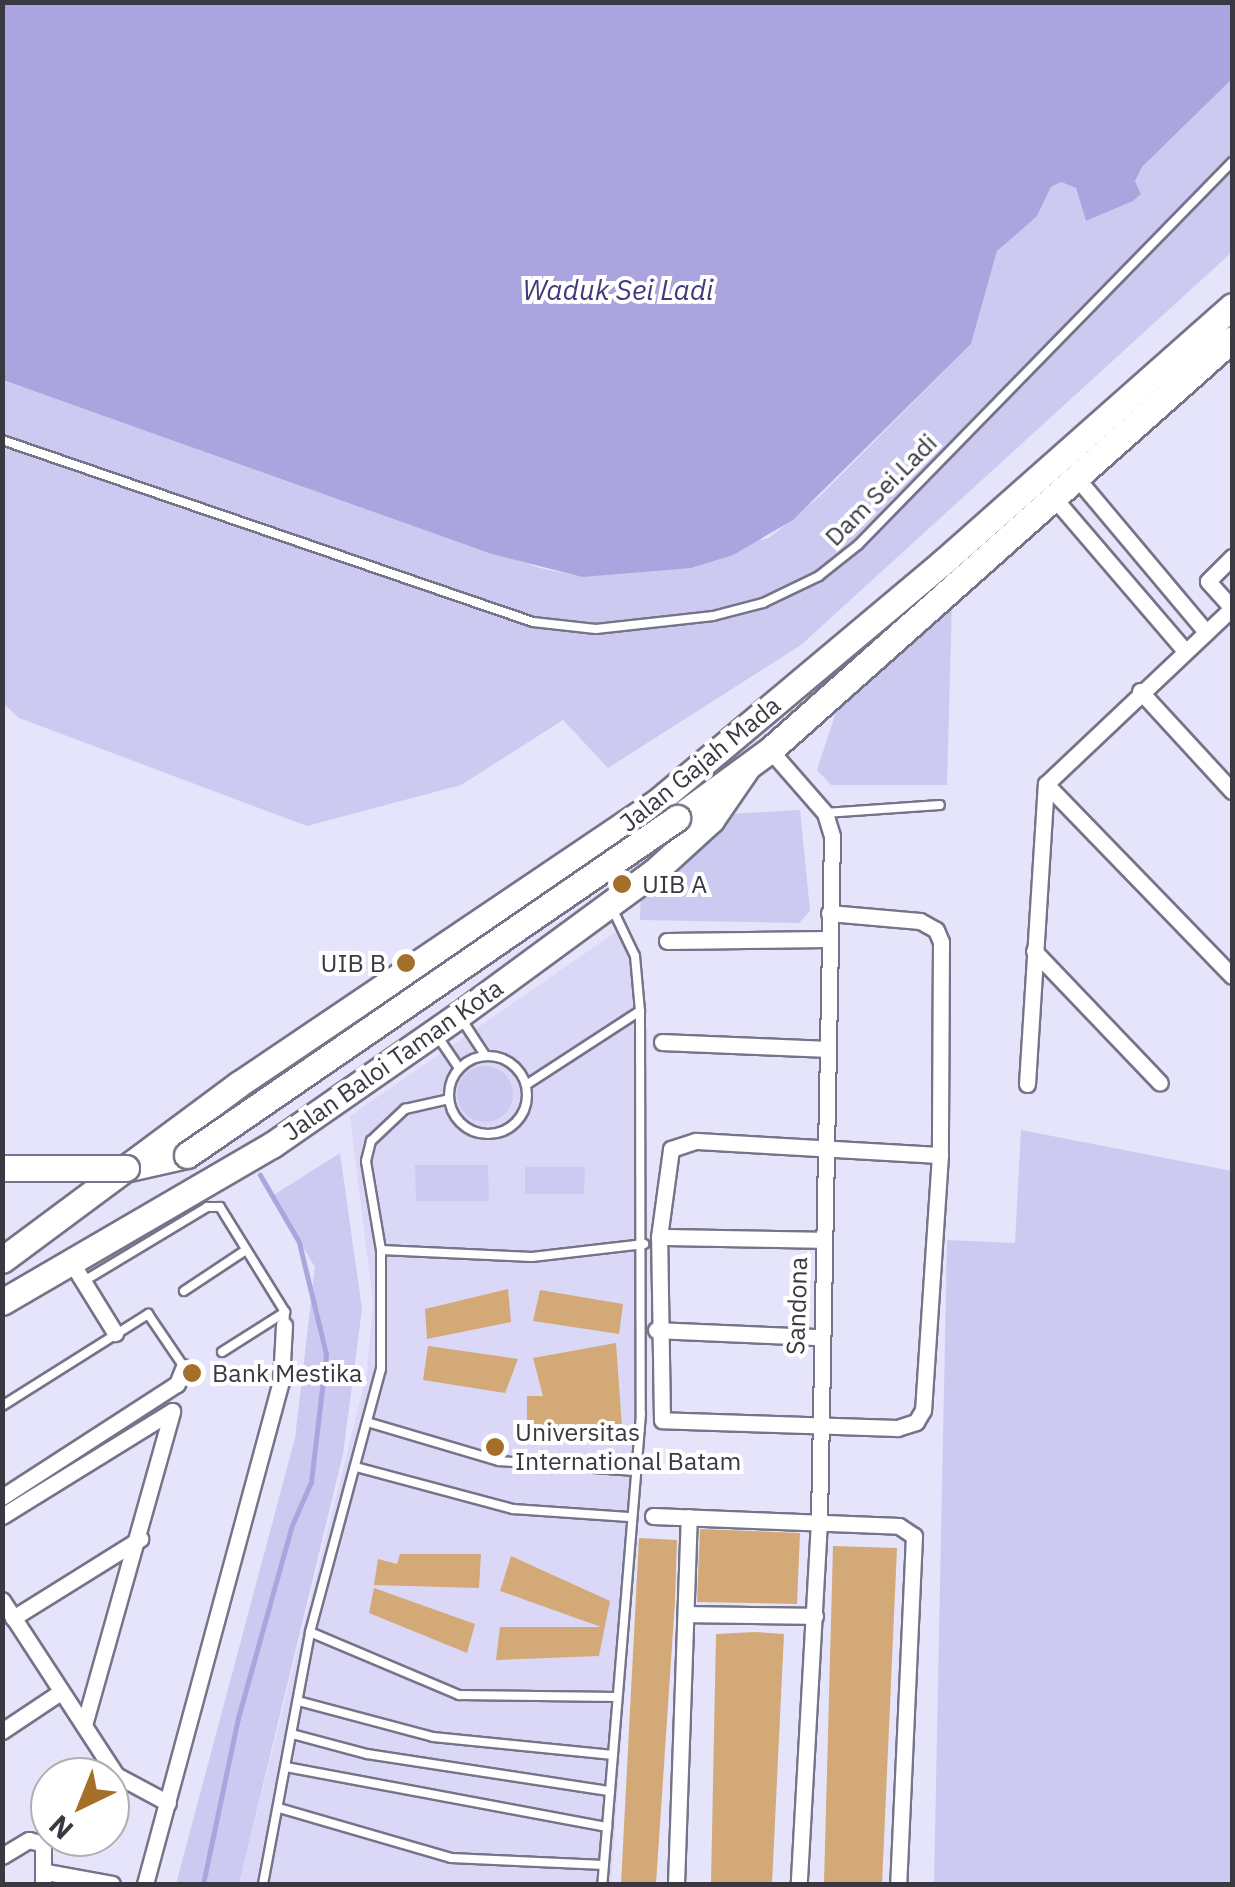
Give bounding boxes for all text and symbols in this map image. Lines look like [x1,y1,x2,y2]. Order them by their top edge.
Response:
water label: Waduk Sei Ladi [523,273,713,307]
street label: Dam Sei.Ladi [819,428,943,552]
street label: Jalan Gajah Mada [614,690,786,838]
place label: UIB A [642,869,707,899]
marker: UIB A [611,873,633,895]
place label: UIB B [321,948,386,978]
marker: UIB B [395,952,417,974]
street label: Jalan Baloi Taman Kota [277,973,509,1147]
street label: Sandona [780,1256,814,1356]
place label: Bank Mestika [212,1358,362,1388]
marker: Bank Mestika [181,1362,203,1384]
place label: Universitas International Batam [515,1418,741,1477]
marker: Universitas International Batam [484,1436,506,1458]
north arrow [30,1757,130,1857]
text: N [41,1807,81,1848]

